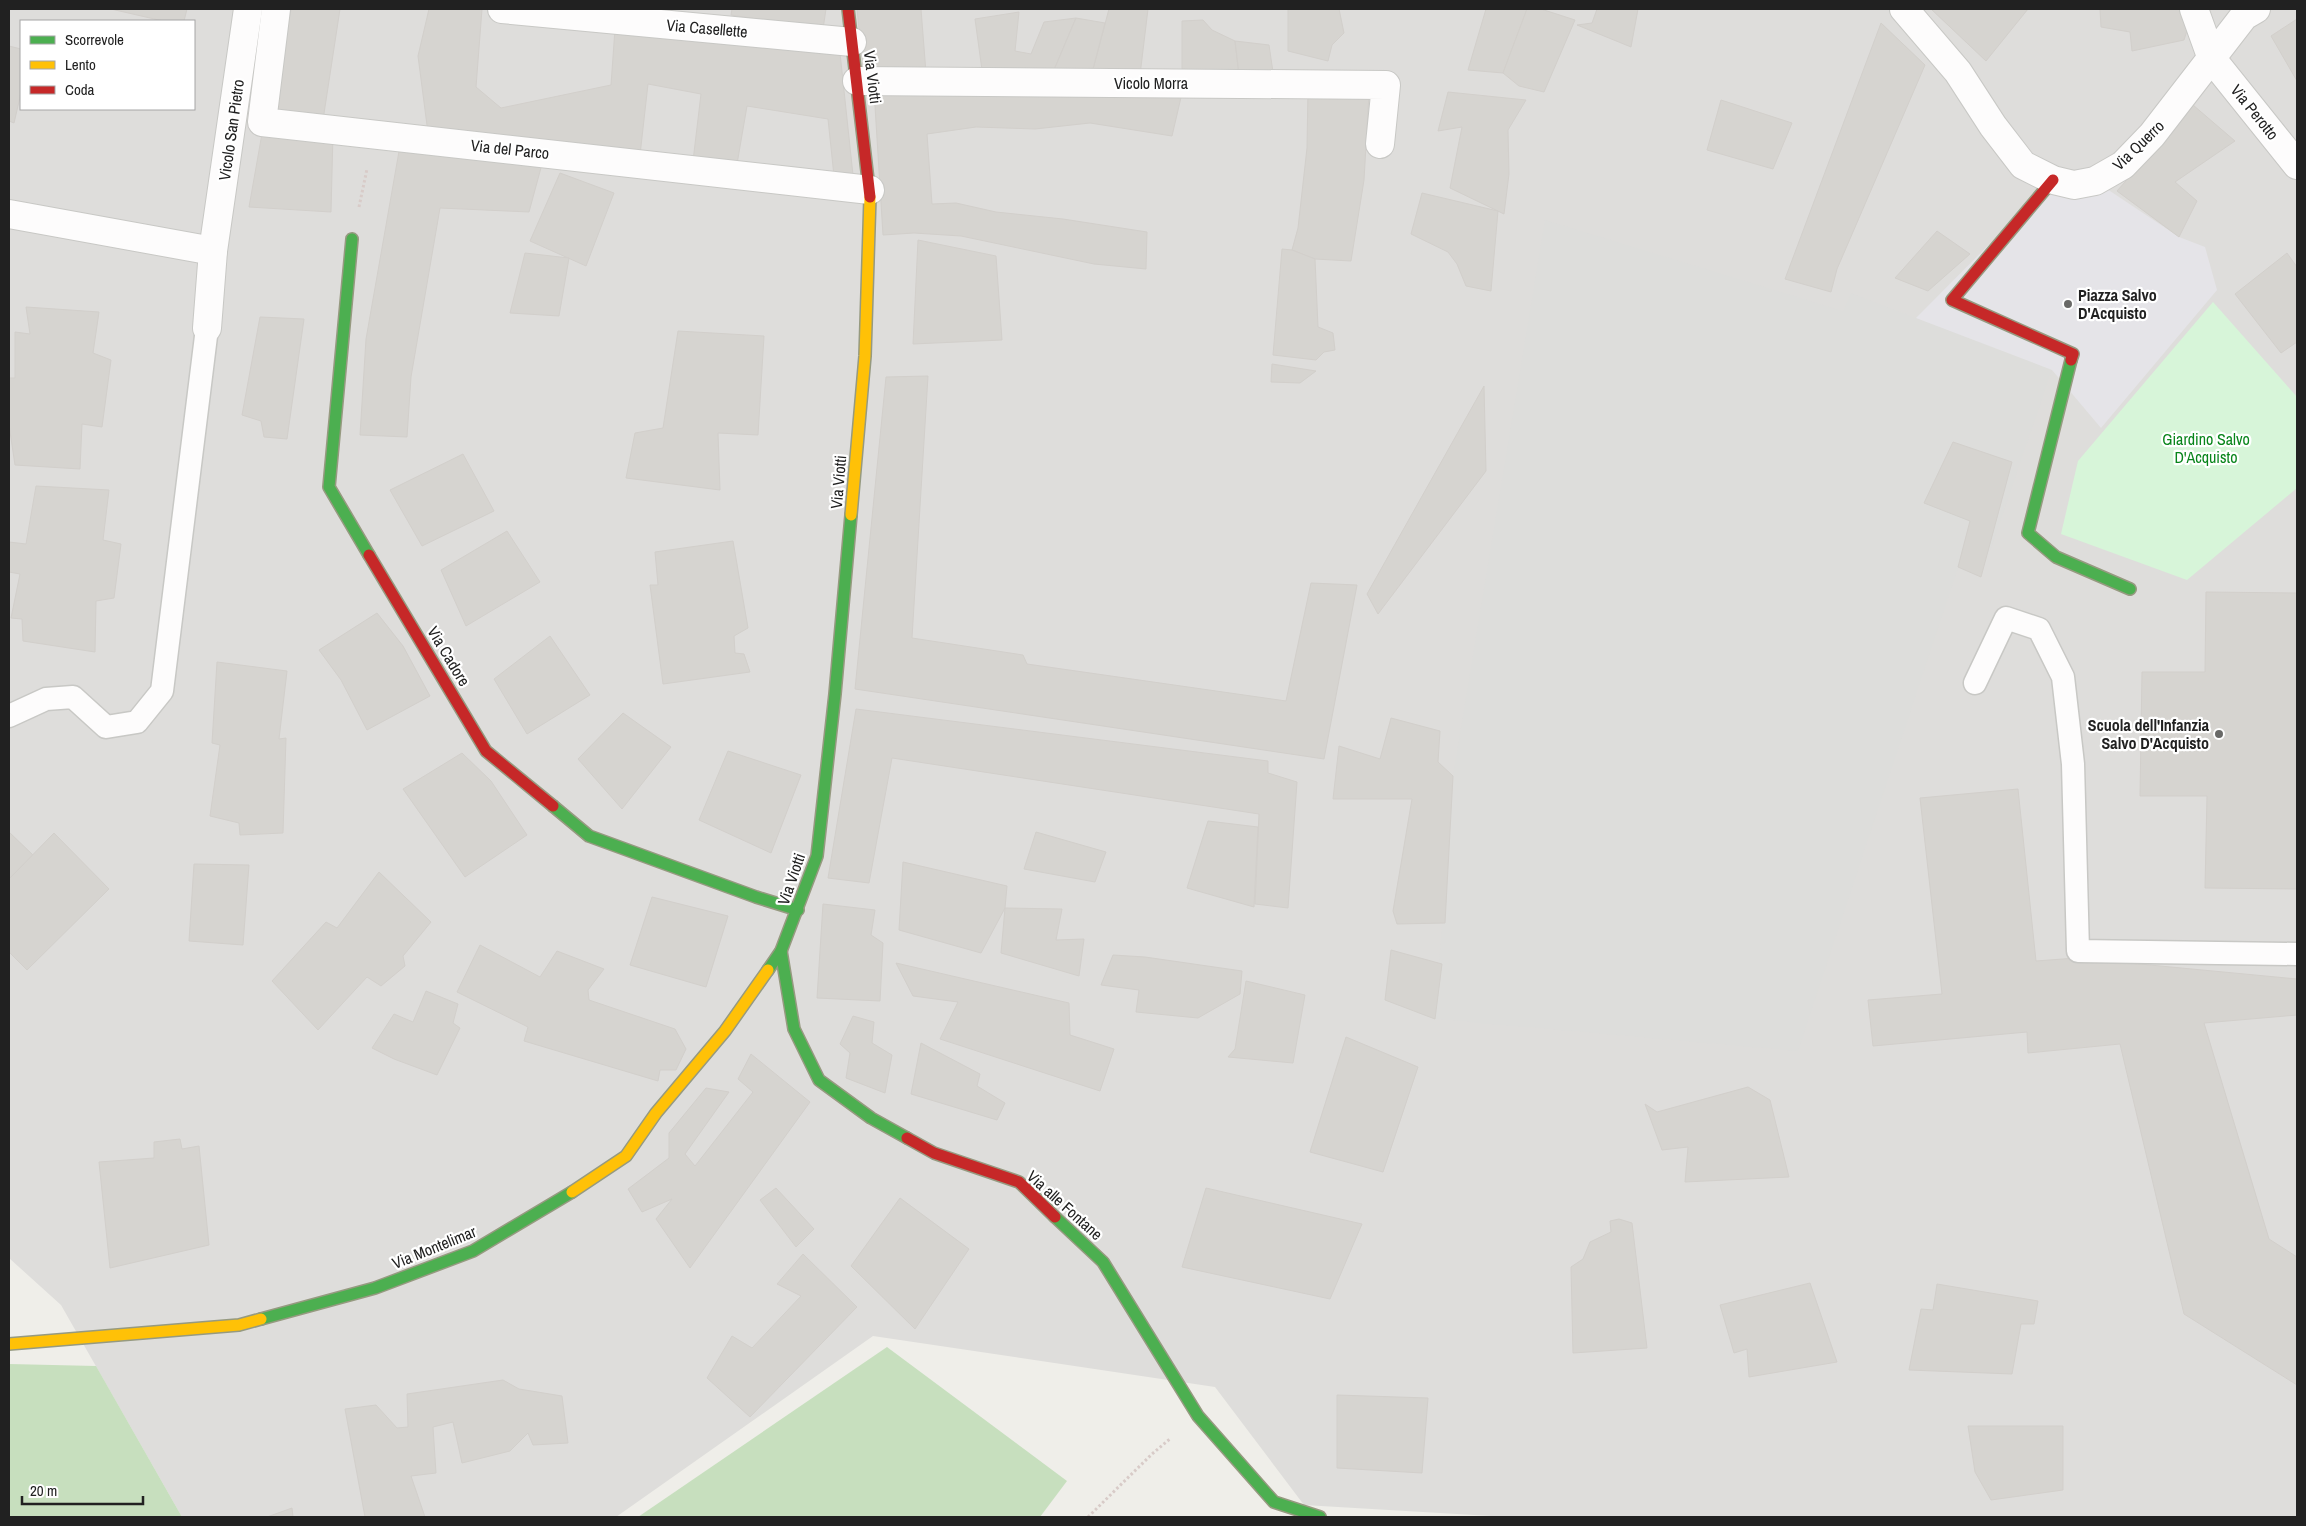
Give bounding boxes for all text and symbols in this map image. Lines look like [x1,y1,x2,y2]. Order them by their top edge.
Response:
street label: Via Casellette [665,13,749,43]
legend [20,20,195,110]
text: Scorrevole [65,29,124,50]
street label: Via Viotti [859,49,887,105]
text: Lento [65,54,96,75]
street label: Vicolo Morra [1114,72,1189,94]
street label: Vicolo San Pietro [213,78,249,182]
text: Coda [65,79,95,100]
street label: Via Perotto [2226,80,2284,144]
street label: Via Querro [2107,115,2169,175]
street label: Via del Parco [470,134,550,164]
place label: Piazza Salvo D'Acquisto [2078,284,2157,324]
marker: Piazza Salvo D'Acquisto [2062,298,2074,310]
park label: Giardino Salvo D'Acquisto [2162,428,2250,468]
street label: Via Viotti [825,454,851,510]
street label: Via Cadore [423,622,475,690]
place label: Scuola dell'Infanzia Salvo D'Acquisto [2088,714,2210,754]
marker: Scuola dell'Infanzia Salvo D'Acquisto [2213,728,2225,740]
street label: Via Viotti [772,850,810,908]
street label: Via alle Fontane [1022,1165,1108,1245]
street label: Via Montelimar [389,1220,480,1274]
scale bar [22,1474,144,1506]
text: 20 m [30,1480,57,1501]

